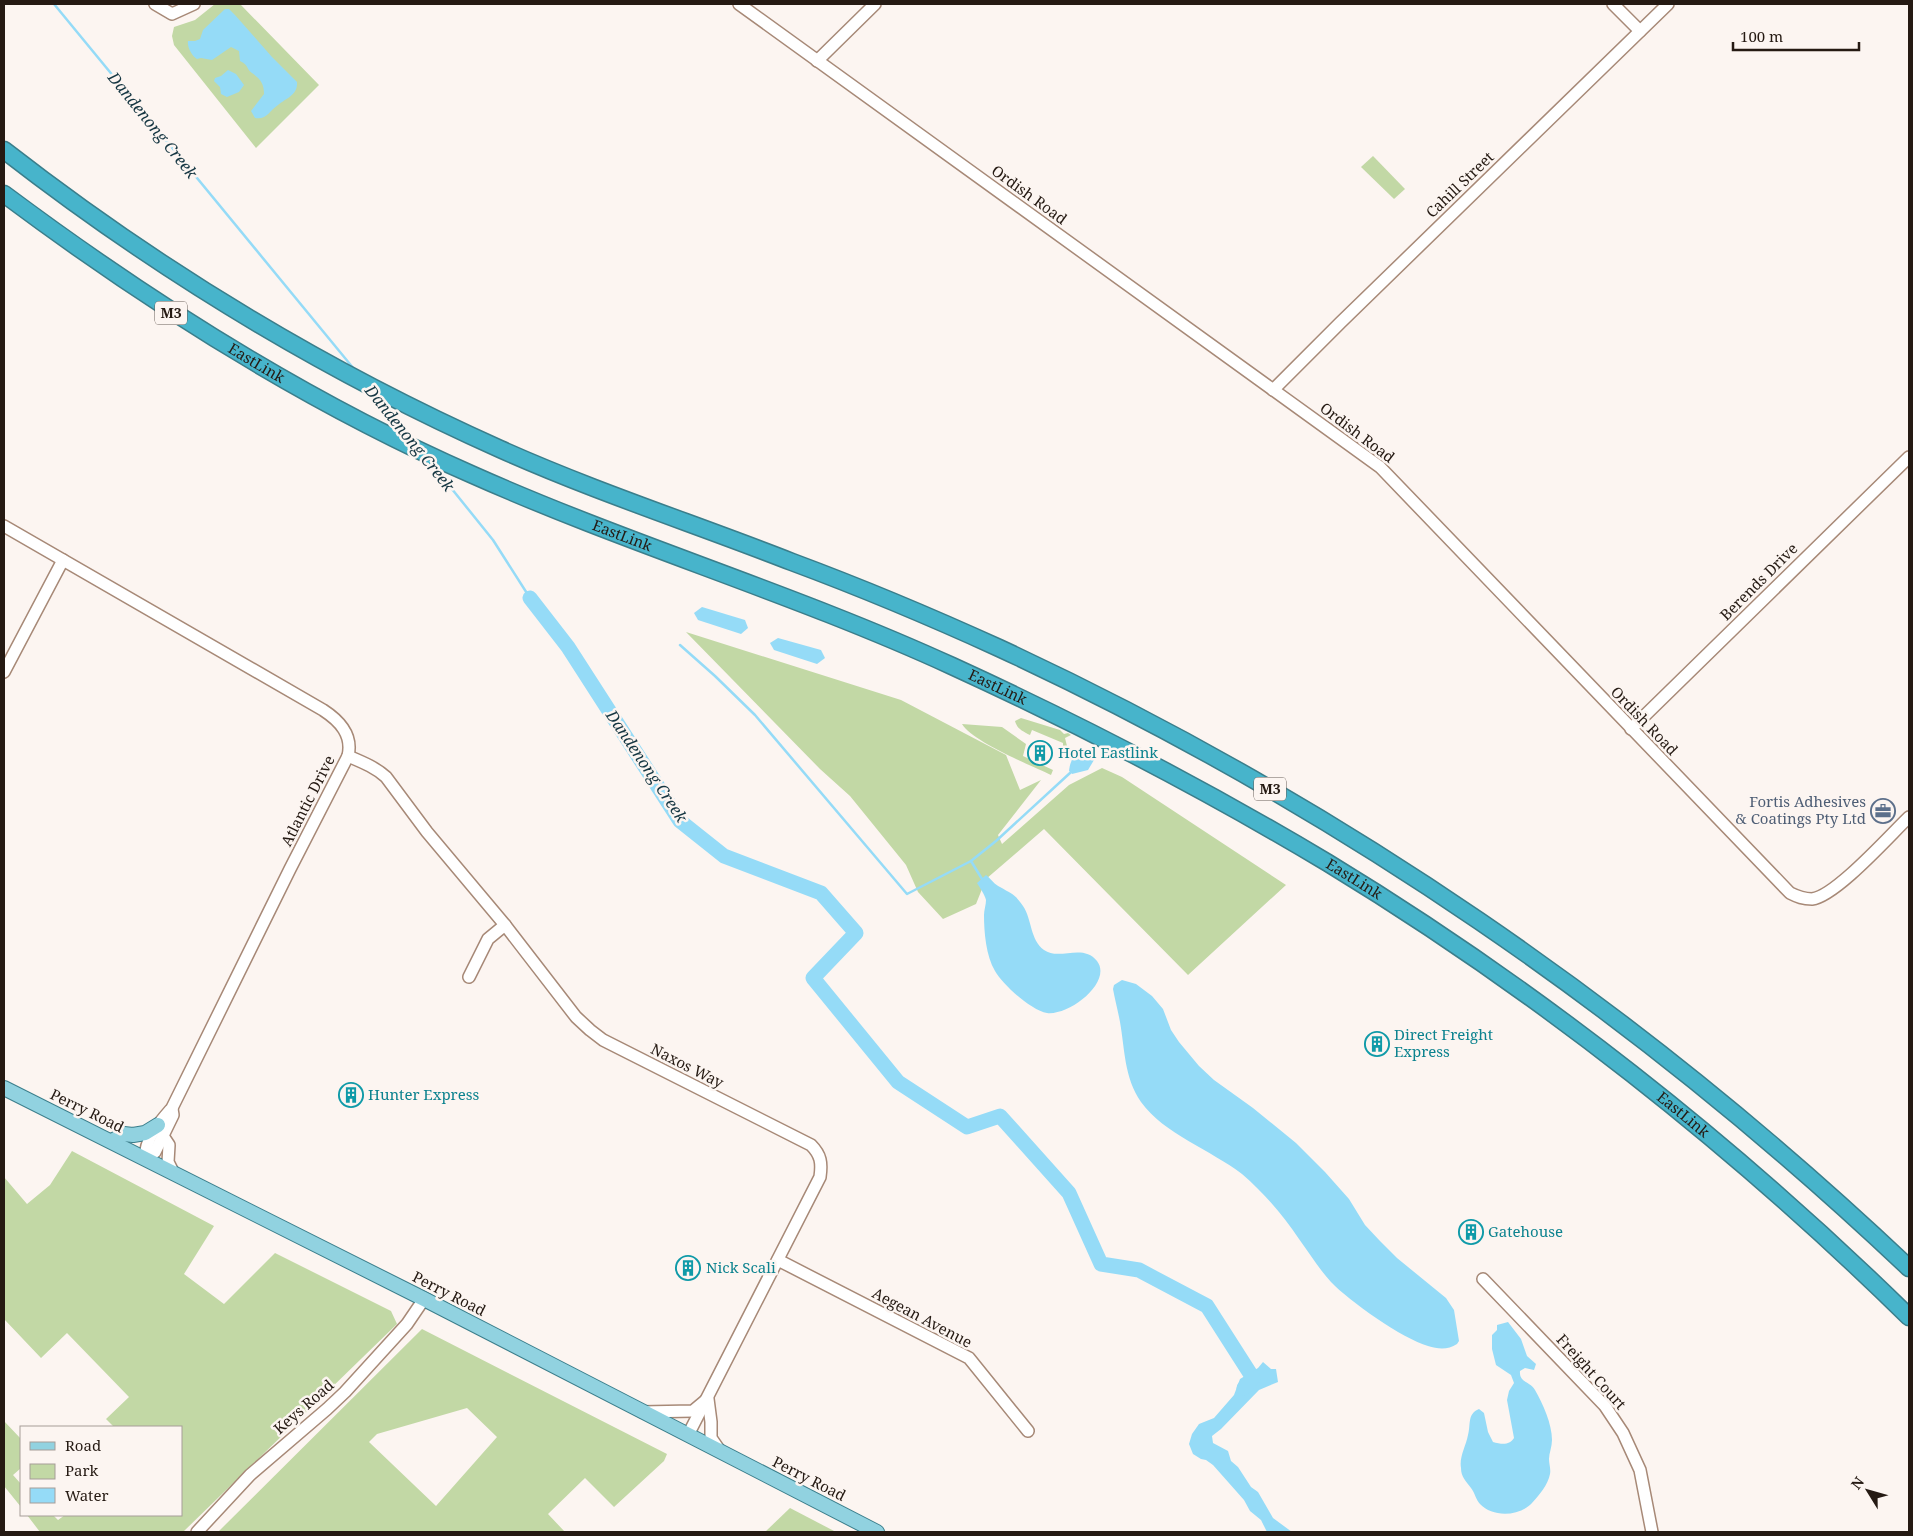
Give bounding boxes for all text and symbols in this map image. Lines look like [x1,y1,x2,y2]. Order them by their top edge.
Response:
scale bar [1733,20,1859,52]
text: 100 m [1740,26,1783,46]
water label: Dandenong Creek [103,66,203,184]
street label: Cahill Street [1421,147,1498,222]
street label: Ordish Road [988,160,1071,228]
road number: M3 [155,302,187,324]
street label: EastLink [225,338,289,387]
water label: Dandenong Creek [360,379,460,497]
street label: Ordish Road [1316,398,1399,467]
street label: EastLink [590,514,655,555]
street label: Berends Drive [1715,538,1801,624]
street label: EastLink [966,664,1031,709]
street label: Ordish Road [1607,682,1683,759]
water label: Dandenong Creek [601,705,693,827]
building icon: Hotel Eastlink [1027,740,1053,766]
place label: Hotel Eastlink [1058,742,1158,762]
street label: Atlantic Drive [276,752,339,849]
road number: M3 [1254,778,1286,801]
place label: Fortis Adhesives & Coatings Pty Ltd [1736,791,1866,828]
office icon: Fortis Adhesives & Coatings Pty Ltd [1870,798,1896,824]
street label: EastLink [1323,853,1387,903]
place label: Direct Freight Express [1394,1024,1493,1061]
building icon: Direct Freight Express [1364,1031,1390,1057]
street label: Naxos Way [648,1038,728,1092]
building icon: Hunter Express [338,1082,364,1108]
street label: Perry Road [47,1084,128,1137]
place label: Hunter Express [368,1084,479,1104]
street label: EastLink [1653,1086,1714,1142]
building icon: Gatehouse [1458,1219,1484,1245]
place label: Gatehouse [1488,1221,1563,1241]
building icon: Nick Scali [675,1255,701,1281]
place label: Nick Scali [706,1257,776,1277]
street label: Perry Road [409,1266,490,1320]
street label: Aegean Avenue [869,1282,976,1352]
street label: Freight Court [1552,1329,1631,1413]
street label: Keys Road [269,1375,338,1438]
legend [20,1426,182,1516]
text: Road [65,1435,101,1455]
street label: Perry Road [769,1451,850,1505]
text: Park [65,1460,99,1480]
north arrow [1843,1466,1893,1516]
text: N [1846,1473,1868,1493]
text: Water [65,1485,108,1505]

